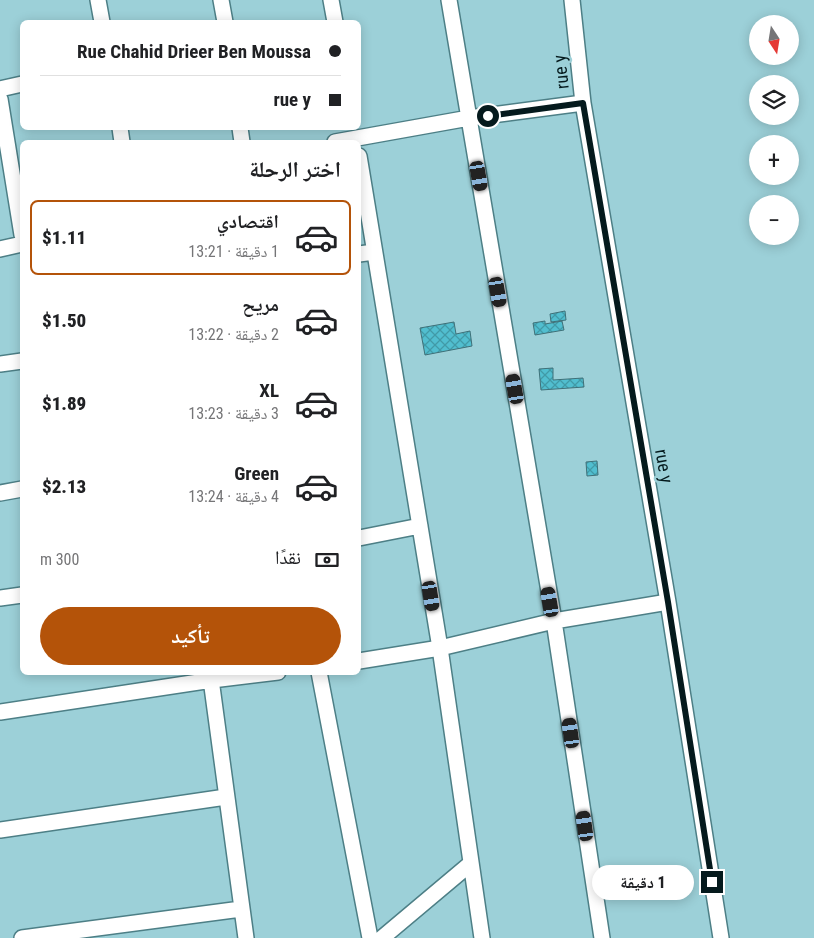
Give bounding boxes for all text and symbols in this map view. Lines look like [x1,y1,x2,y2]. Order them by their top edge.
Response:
north arrow [749,15,799,65]
map controls [749,15,799,245]
text: Rue Chahid Drieer Ben Moussa [77,40,311,63]
street label: rue y [548,53,573,90]
button: layers [749,75,799,125]
text: rue y [273,88,311,111]
route start [477,105,499,127]
button: + [749,135,799,185]
text: اختر الرحلة [249,157,341,182]
car [469,160,488,192]
button: − [749,195,799,245]
text: اقتصادي [217,210,279,233]
icon: car [294,215,339,260]
text: $1.11 [42,226,86,249]
text: 1 دقيقة · 13:21 [188,242,279,261]
car [488,276,507,308]
text: مريح [242,293,279,316]
icon: car [294,298,339,343]
text: $1.50 [42,309,86,332]
text: 2 دقيقة · 13:22 [188,325,279,344]
car [505,373,524,405]
text: XL [259,379,279,402]
icon: car [294,381,339,426]
text: $1.89 [42,392,86,415]
text: 3 دقيقة · 13:23 [188,404,279,423]
street label: rue y [651,447,678,485]
text: Green [234,462,279,485]
icon: car [294,464,339,509]
text: $2.13 [42,475,86,498]
text: 4 دقيقة · 13:24 [188,487,279,506]
text: نقدًا [275,546,301,569]
icon: cash [313,546,341,574]
text: 300 m [40,550,79,569]
car [421,580,440,612]
car [540,586,559,618]
button: تأكيد [40,607,341,665]
car [561,717,580,749]
car [575,810,594,842]
callout: 1 دقيقة [592,864,694,900]
route end [701,871,723,893]
text: 1 دقيقة [620,873,666,892]

